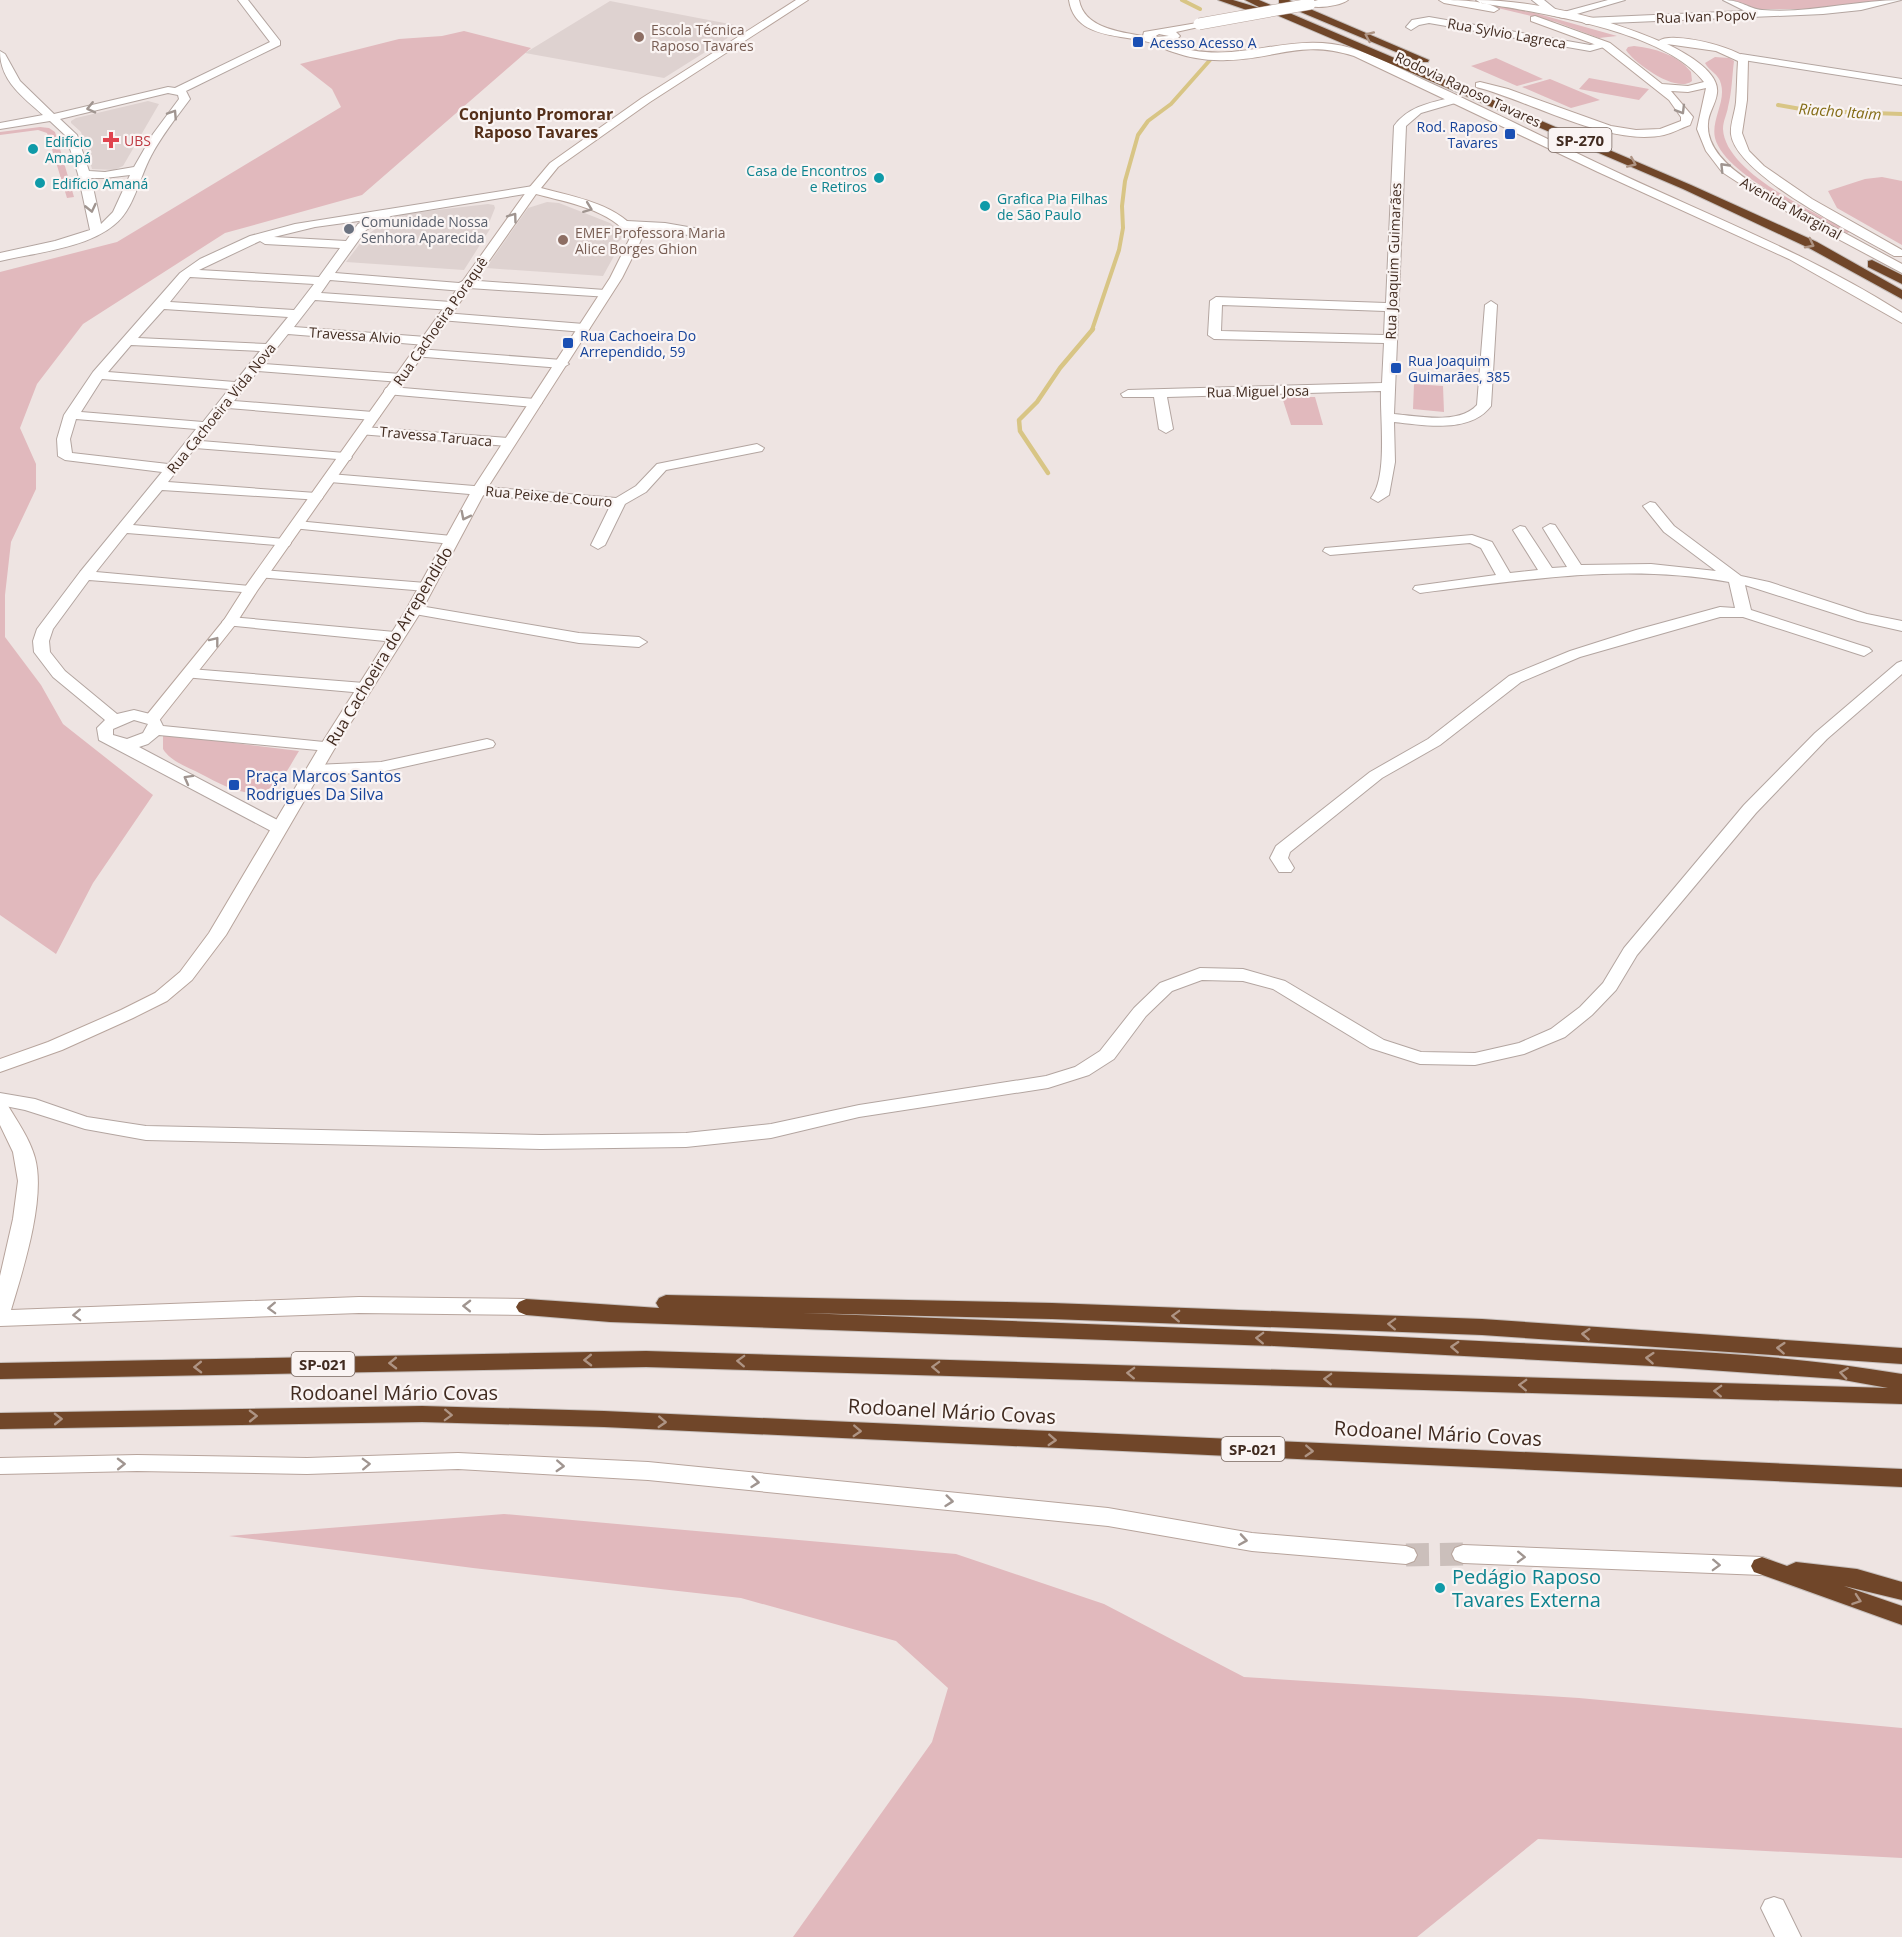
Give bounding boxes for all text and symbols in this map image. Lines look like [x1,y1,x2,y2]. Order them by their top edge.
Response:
street label: Rua Ivan Popov [1656,5,1756,27]
street label: Rua Sylvio Lagreca [1446,13,1568,53]
place label: Escola Técnica Raposo Tavares [651,20,754,55]
marker: Escola Técnica Raposo Tavares [632,30,646,44]
one-way arrow [1364,31,1375,43]
place label: Acesso Acesso A [1150,33,1257,52]
marker: Acesso Acesso A [1131,35,1145,49]
street label: Rodovia Raposo Tavares [1392,47,1544,131]
water label: Riacho Itaim [1798,98,1882,124]
one-way arrow [86,101,96,114]
district label: Conjunto Promorar Raposo Tavares [459,103,613,143]
one-way arrow [1674,104,1685,114]
one-way arrow [165,110,176,121]
place label: Rod. Raposo Tavares [1417,117,1498,152]
marker: Rod. Raposo Tavares [1503,127,1517,141]
road number: SP-270 [1548,128,1612,152]
marker: UBS [102,131,120,149]
place label: UBS [124,131,151,150]
place label: Edifício Amapá [45,132,92,167]
marker: Edifício Amapá [26,142,40,156]
one-way arrow [1626,156,1637,168]
place label: Casa de Encontros e Retiros [746,161,867,196]
one-way arrow [1721,163,1732,174]
marker: Casa de Encontros e Retiros [872,171,886,185]
street label: Avenida Marginal [1737,172,1845,244]
place label: Edifício Amaná [52,174,148,193]
marker: Edifício Amaná [33,176,47,190]
street label: Rua Joaquim Guimarães [1381,182,1405,340]
place label: Grafica Pia Filhas de São Paulo [997,189,1108,224]
marker: Grafica Pia Filhas de São Paulo [978,199,992,213]
one-way arrow [583,200,593,213]
one-way arrow [84,203,97,213]
place label: Comunidade Nossa Senhora Aparecida [361,212,488,247]
one-way arrow [506,213,517,224]
marker: Comunidade Nossa Senhora Aparecida [342,222,356,236]
place label: EMEF Professora Maria Alice Borges Ghion [575,223,725,258]
marker: EMEF Professora Maria Alice Borges Ghion [556,233,570,247]
one-way arrow [1803,237,1814,248]
street label: Rua Cachoeira Poraquê [388,253,492,389]
street label: Travessa Alvio [308,322,402,348]
place label: Rua Cachoeira Do Arrependido, 59 [580,326,696,361]
marker: Rua Cachoeira Do Arrependido, 59 [561,336,575,350]
street label: Rua Cachoeira Vida Nova [162,339,280,477]
place label: Rua Joaquim Guimarães, 385 [1408,351,1510,386]
marker: Rua Joaquim Guimarães, 385 [1389,361,1403,375]
street label: Rua Miguel Josa [1207,381,1309,401]
street label: Travessa Taruaca [379,422,493,450]
street label: Rua Peixe de Couro [485,481,613,511]
one-way arrow [461,510,472,521]
street label: Rua Cachoeira do Arrependido [321,542,457,750]
one-way arrow [208,637,219,648]
place label: Praça Marcos Santos Rodrigues Da Silva [246,765,401,805]
one-way arrow [184,775,195,786]
marker: Praça Marcos Santos Rodrigues Da Silva [227,778,241,792]
one-way arrow [463,1300,472,1312]
one-way arrow [268,1302,277,1315]
one-way arrow [73,1309,82,1322]
one-way arrow [1171,1309,1180,1322]
one-way arrow [1387,1317,1396,1330]
one-way arrow [1582,1328,1591,1341]
one-way arrow [1256,1331,1265,1344]
one-way arrow [1451,1341,1460,1354]
one-way arrow [1776,1342,1785,1355]
road number: SP-021 [292,1352,354,1376]
one-way arrow [1645,1352,1654,1365]
one-way arrow [583,1353,592,1366]
one-way arrow [737,1355,746,1368]
one-way arrow [388,1357,397,1369]
one-way arrow [193,1360,202,1373]
one-way arrow [931,1361,940,1374]
one-way arrow [1126,1367,1135,1379]
one-way arrow [1840,1367,1849,1379]
one-way arrow [1323,1373,1332,1385]
street label: Rodoanel Mário Covas [290,1379,498,1406]
one-way arrow [1518,1379,1527,1391]
one-way arrow [1713,1384,1722,1397]
street label: Rodoanel Mário Covas [847,1392,1057,1430]
one-way arrow [444,1409,453,1421]
one-way arrow [249,1410,258,1422]
one-way arrow [54,1413,63,1426]
street label: Rodoanel Mário Covas [1333,1414,1543,1452]
one-way arrow [658,1416,667,1429]
one-way arrow [852,1424,861,1437]
one-way arrow [1047,1433,1056,1446]
road number: SP-021 [1222,1437,1284,1461]
one-way arrow [1305,1445,1314,1458]
one-way arrow [117,1457,126,1470]
one-way arrow [361,1458,370,1471]
one-way arrow [556,1460,565,1473]
one-way arrow [750,1475,759,1487]
one-way arrow [944,1494,953,1507]
one-way arrow [1238,1534,1247,1546]
one-way arrow [1517,1550,1526,1563]
one-way arrow [1712,1558,1721,1571]
place label: Pedágio Raposo Tavares Externa [1452,1563,1601,1613]
marker: Pedágio Raposo Tavares Externa [1433,1581,1447,1595]
one-way arrow [1851,1592,1862,1605]

